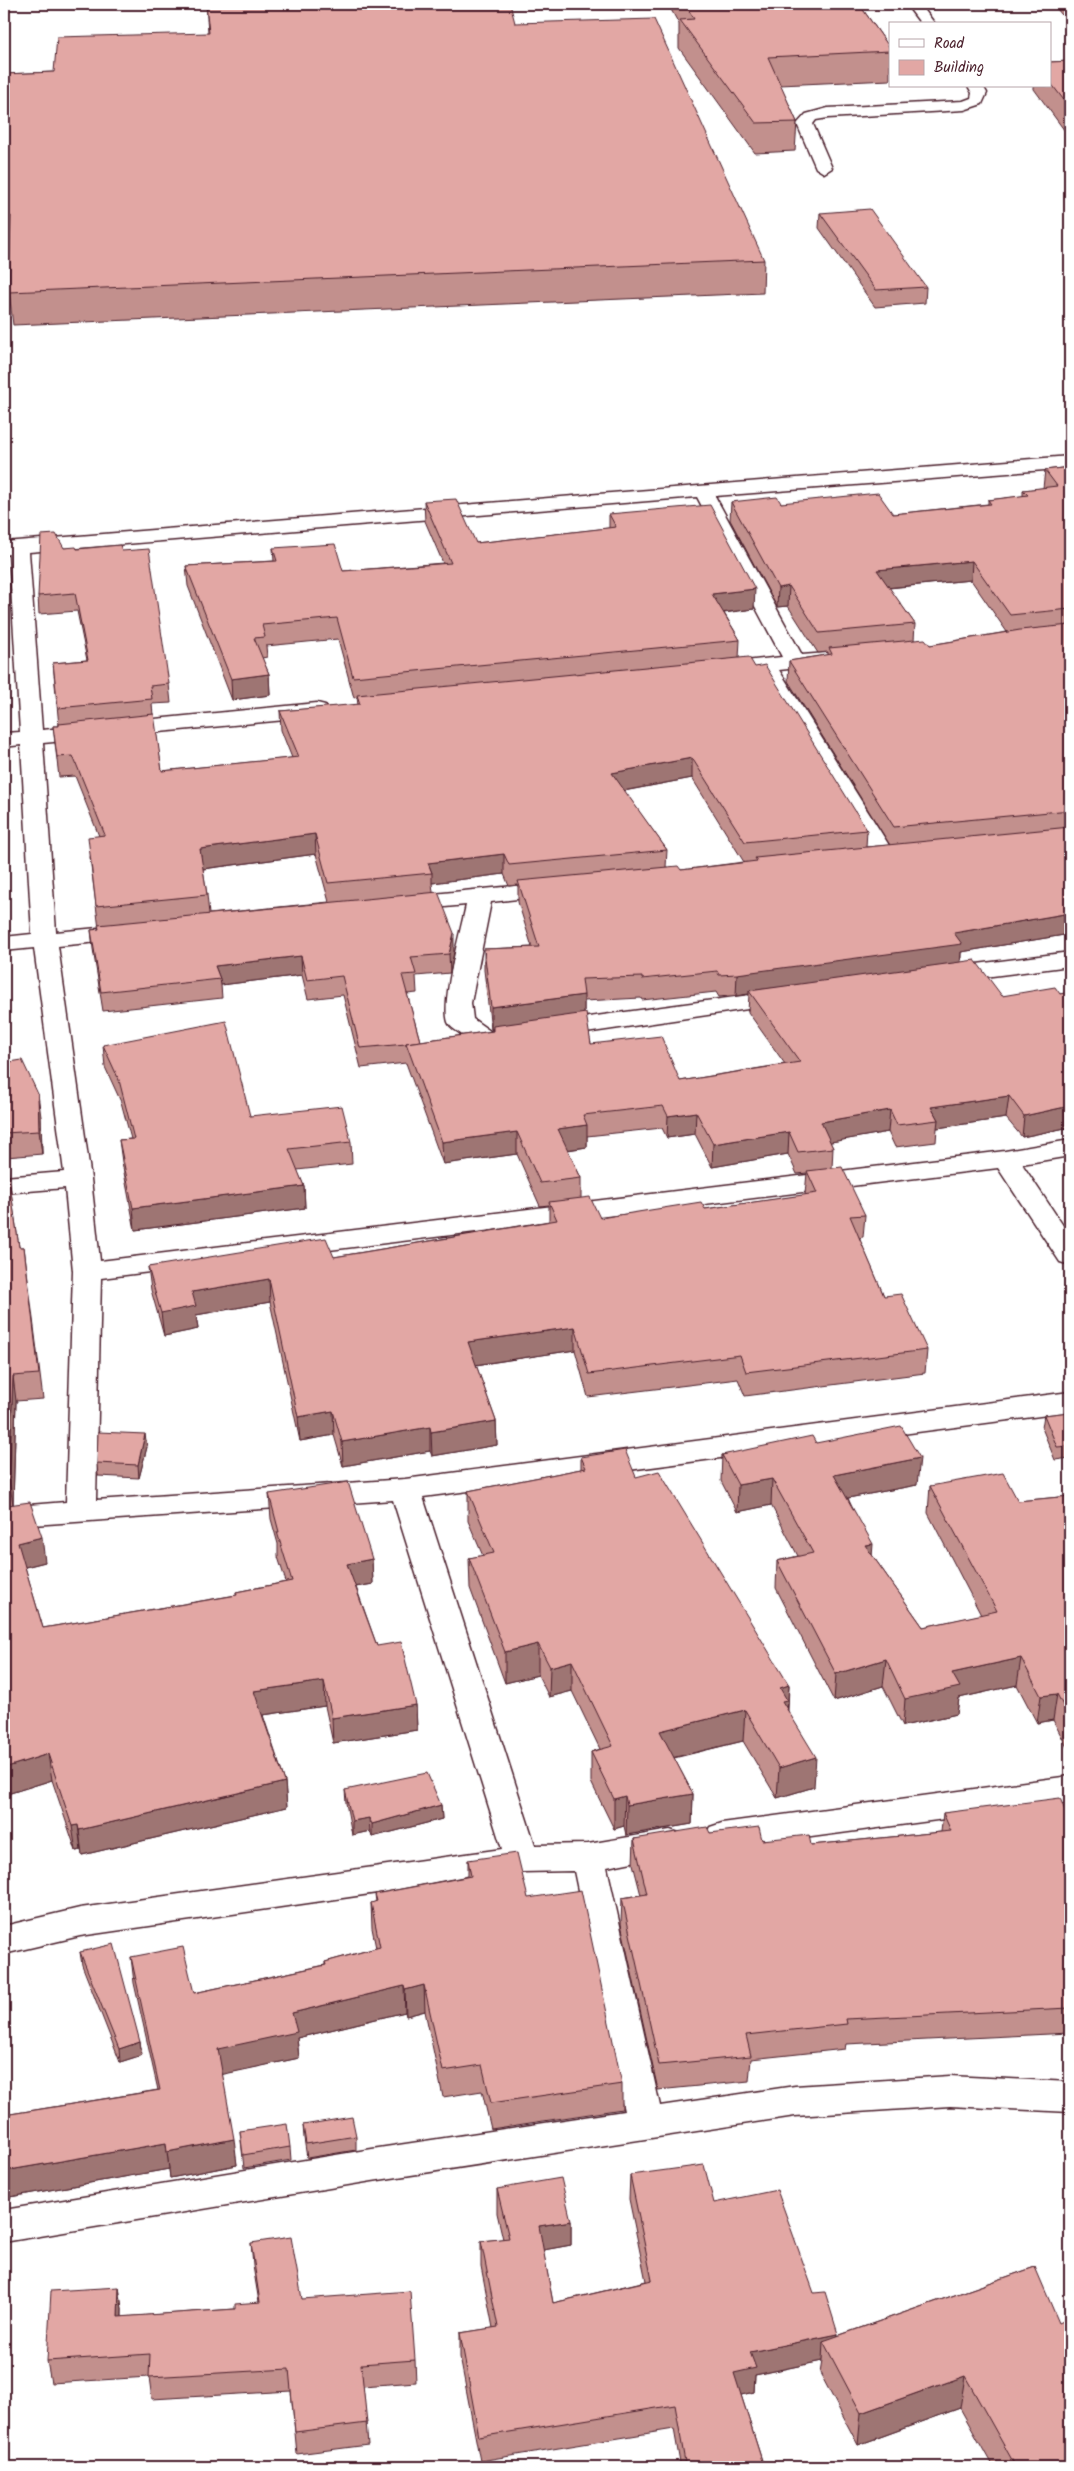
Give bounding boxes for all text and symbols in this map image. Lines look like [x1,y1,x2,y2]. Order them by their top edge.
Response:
legend [889,22,1052,88]
text: Road [934,32,965,56]
text: Building [934,56,984,80]

